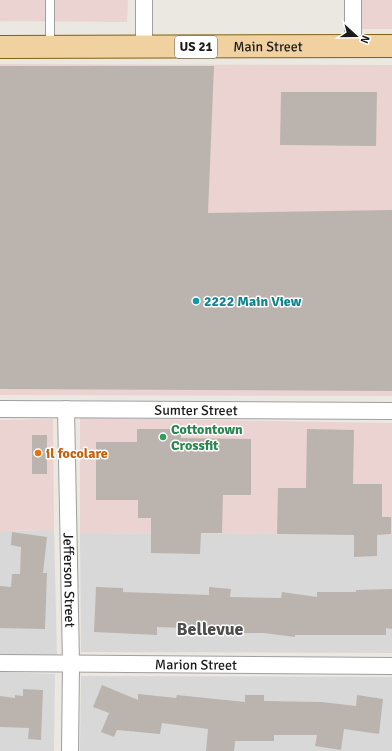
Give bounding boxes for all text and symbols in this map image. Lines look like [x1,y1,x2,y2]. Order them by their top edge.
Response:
north arrow [336,16,376,56]
text: N [357,34,372,45]
road number: US 21 [175,36,217,58]
street label: Main Street [233,38,303,55]
place label: 2222 Main View [204,293,302,310]
marker: 2222 Main View [191,296,201,306]
street label: Sumter Street [154,401,238,419]
place label: Cottontown Crossfit [171,421,243,454]
marker: Cottontown Crossfit [158,432,168,442]
place label: il focolare [46,445,108,462]
marker: il focolare [33,448,43,458]
street label: Jefferson Street [60,532,79,628]
district label: Bellevue [176,618,244,640]
street label: Marion Street [155,656,237,673]

